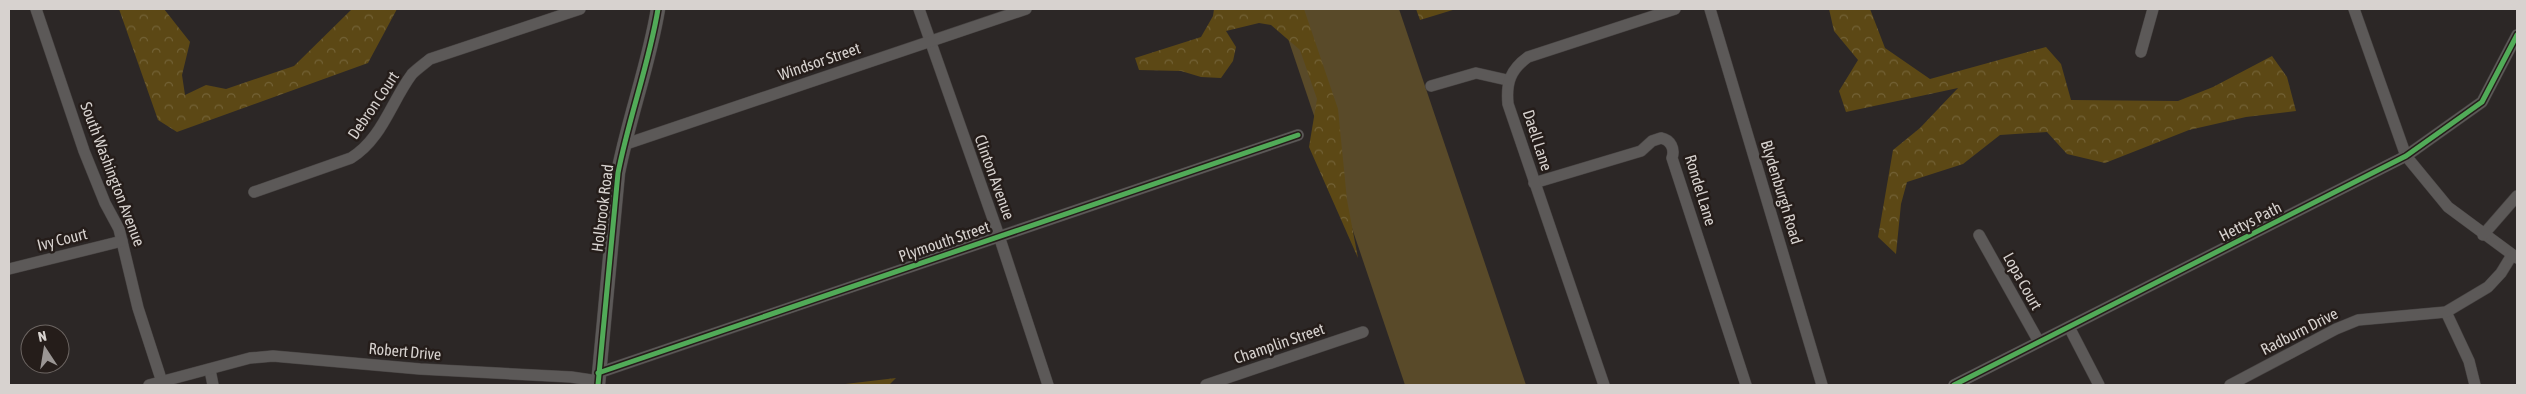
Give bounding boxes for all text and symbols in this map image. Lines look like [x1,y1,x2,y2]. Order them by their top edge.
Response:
street label: Windsor Street [776,38,863,83]
street label: Debron Court [344,67,402,142]
street label: South Washington Avenue [76,99,149,249]
street label: Daell Lane [1520,107,1556,173]
street label: Clinton Avenue [971,132,1019,222]
street label: Blydenburgh Road [1757,138,1806,246]
street label: Rondel Lane [1682,152,1720,228]
street label: Holbrook Road [588,163,616,253]
street label: Hettys Path [2216,198,2285,245]
street label: Plymouth Street [896,217,993,266]
street label: Ivy Court [35,224,90,255]
street label: Lopa Court [1999,249,2046,314]
street label: Radburn Drive [2257,304,2341,358]
street label: Champlin Street [1231,319,1327,368]
north arrow [20,324,70,374]
text: N [37,328,48,345]
street label: Robert Drive [368,339,442,363]

